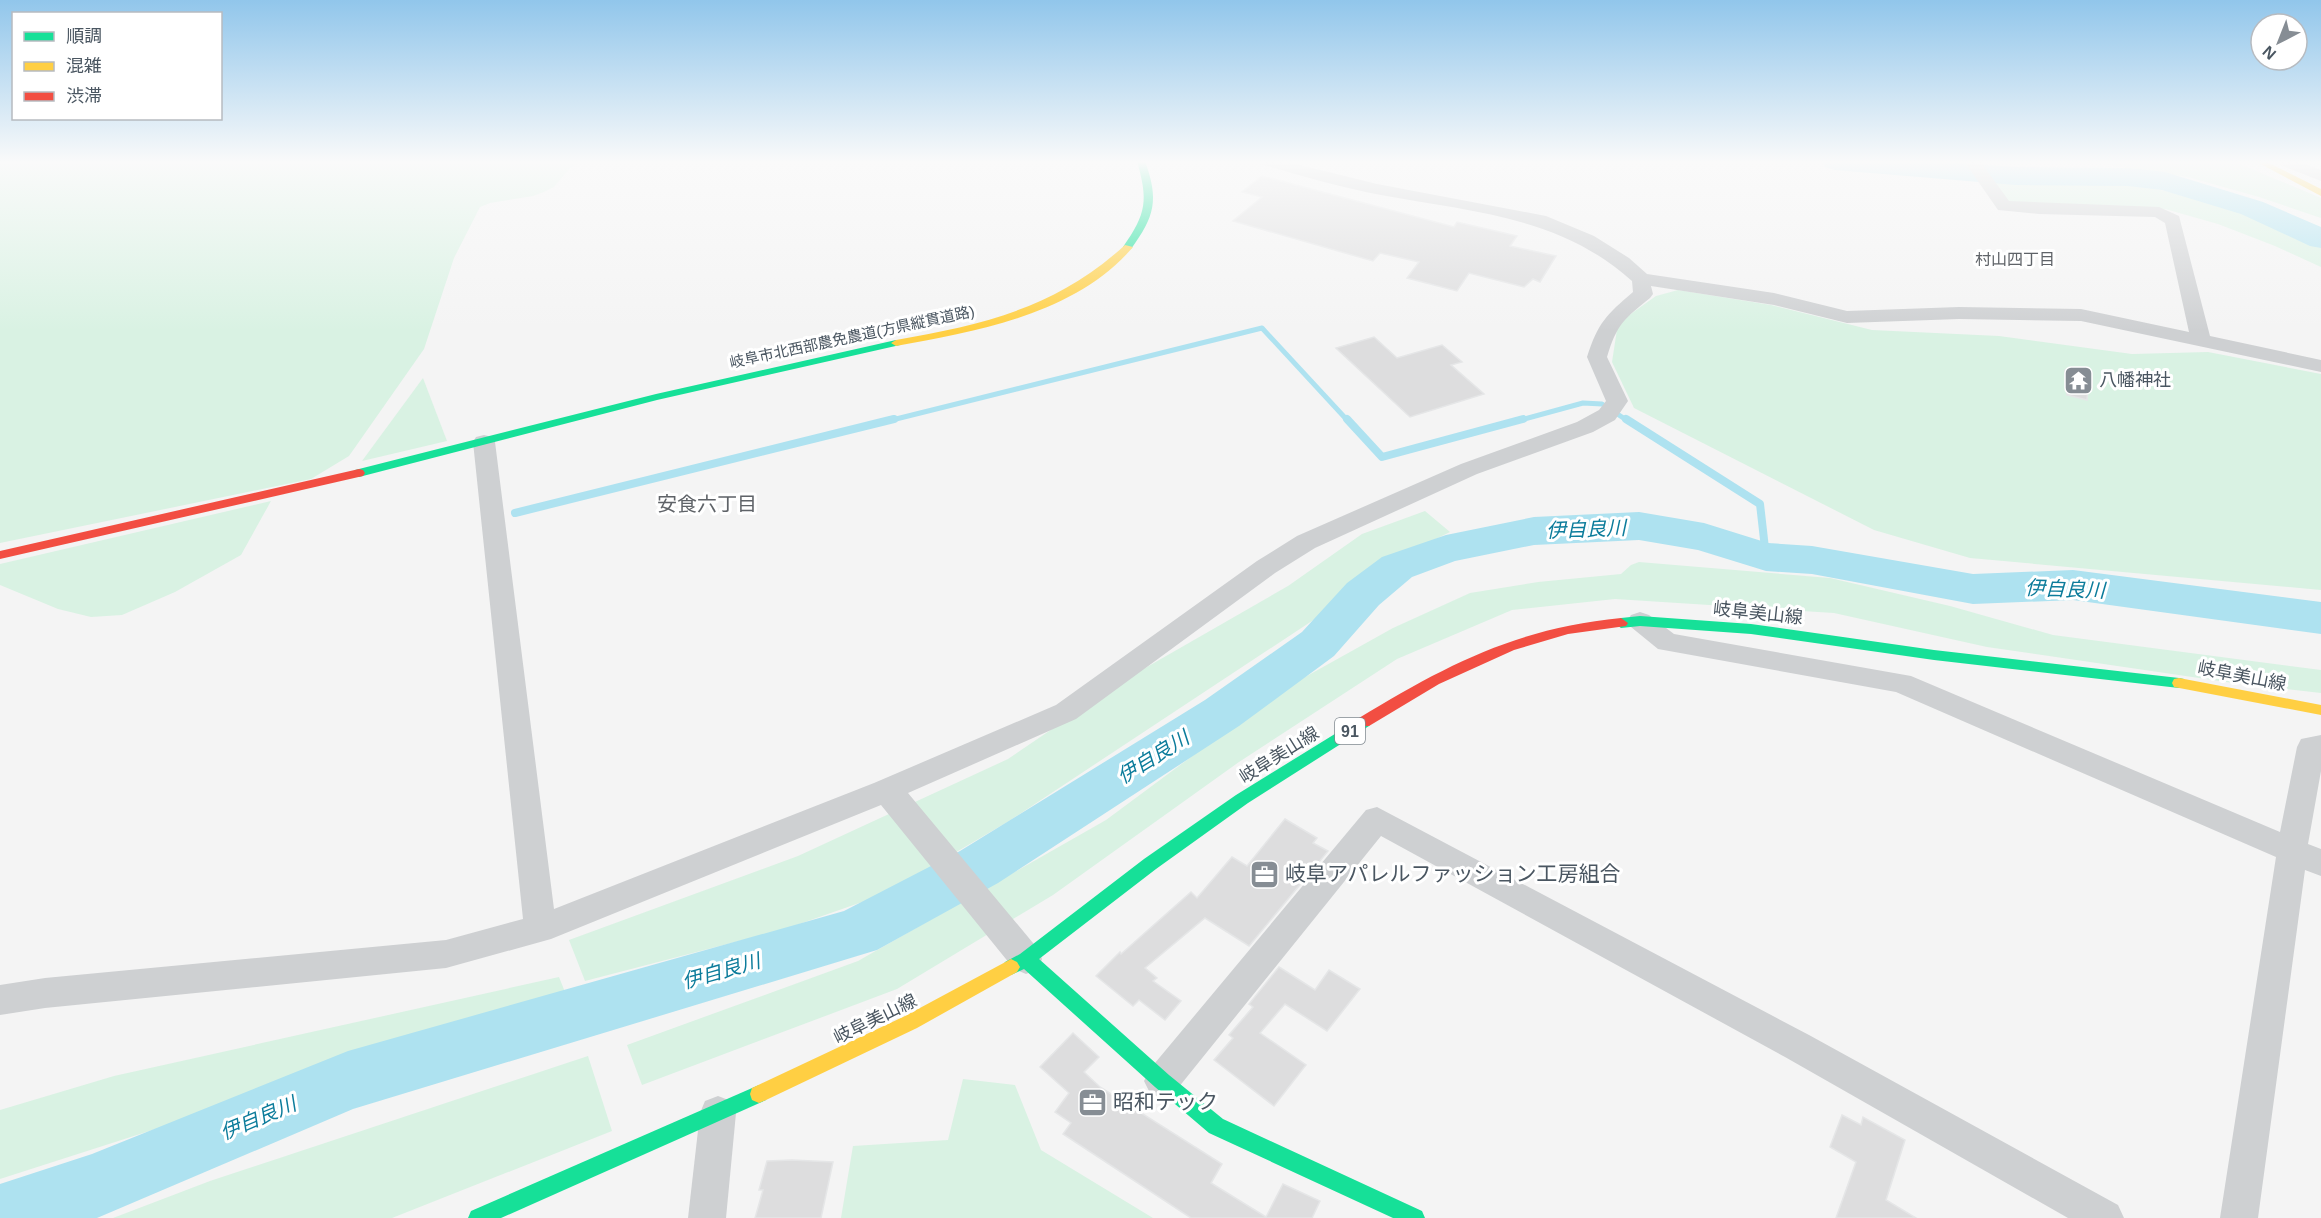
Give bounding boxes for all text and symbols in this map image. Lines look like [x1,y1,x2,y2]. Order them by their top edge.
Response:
legend [12,12,222,120]
north arrow [2249,12,2309,72]
text: 順調 [66,26,102,46]
text: N [2259,43,2279,63]
text: 混雑 [66,56,102,76]
text: 渋滞 [66,86,102,106]
district label: 村山四丁目 [1975,251,2055,268]
street label: 岐阜市北西部農免農道(方県縦貫道路) [728,302,976,371]
temple icon: 八幡神社 [2062,364,2094,396]
place label: 八幡神社 [2099,370,2171,390]
district label: 安食六丁目 [657,493,757,515]
water label: 伊自良川 [1546,517,1628,541]
water label: 伊自良川 [2025,577,2107,601]
street label: 岐阜美山線 [1712,598,1804,628]
street label: 岐阜美山線 [2196,658,2288,694]
road number: 91 [1335,718,1365,744]
street label: 岐阜美山線 [1236,723,1322,787]
water label: 伊自良川 [1113,725,1194,788]
office icon: 岐阜アパレルファッション工房組合 [1248,858,1280,890]
place label: 岐阜アパレルファッション工房組合 [1285,862,1621,885]
water label: 伊自良川 [680,949,764,993]
street label: 岐阜美山線 [830,990,920,1048]
office icon: 昭和テック [1076,1086,1108,1118]
place label: 昭和テック [1113,1090,1218,1113]
water label: 伊自良川 [217,1091,301,1144]

